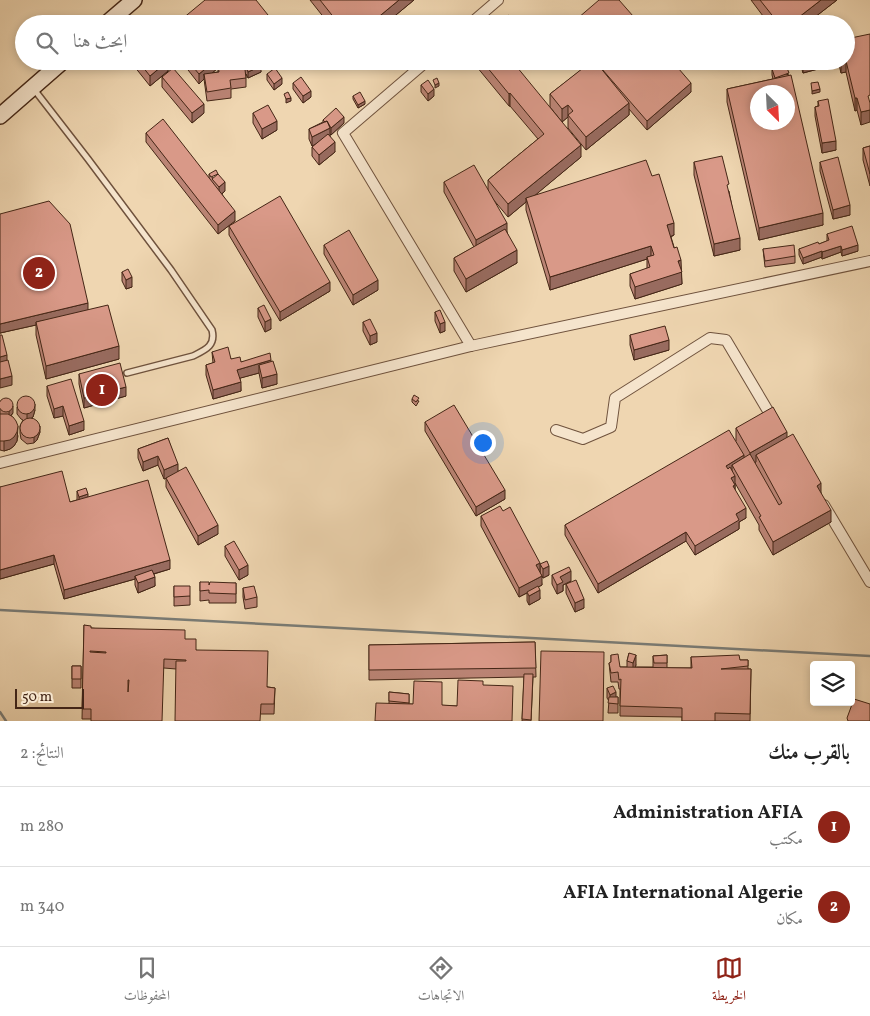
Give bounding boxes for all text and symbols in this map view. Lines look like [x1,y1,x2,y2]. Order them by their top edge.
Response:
search box [15,15,855,70]
icon: search [33,29,61,57]
text: ابحث هنا [73,29,127,55]
north arrow [750,85,795,130]
pin: 2 [23,254,55,292]
pin: 1 [86,371,118,409]
your location [470,430,496,456]
map controls [810,661,855,706]
button: layers [810,661,855,706]
scale bar [15,686,84,709]
text: 50 m [22,688,52,707]
text: بالقرب منك [768,739,850,768]
text: النتائج: 2 [20,743,64,765]
text: Administration AFIA [613,800,803,826]
text: 280 m [20,816,64,838]
text: 1 [831,816,837,838]
text: مكتب [769,829,803,851]
text: AFIA International Algerie [563,880,803,906]
text: 340 m [20,896,64,918]
text: 2 [830,896,838,918]
text: مكان [776,909,803,931]
tab: المحفوظات [124,954,170,1009]
tab: الاتجاهات [418,954,464,1009]
tab: الخريطة [712,954,746,1009]

